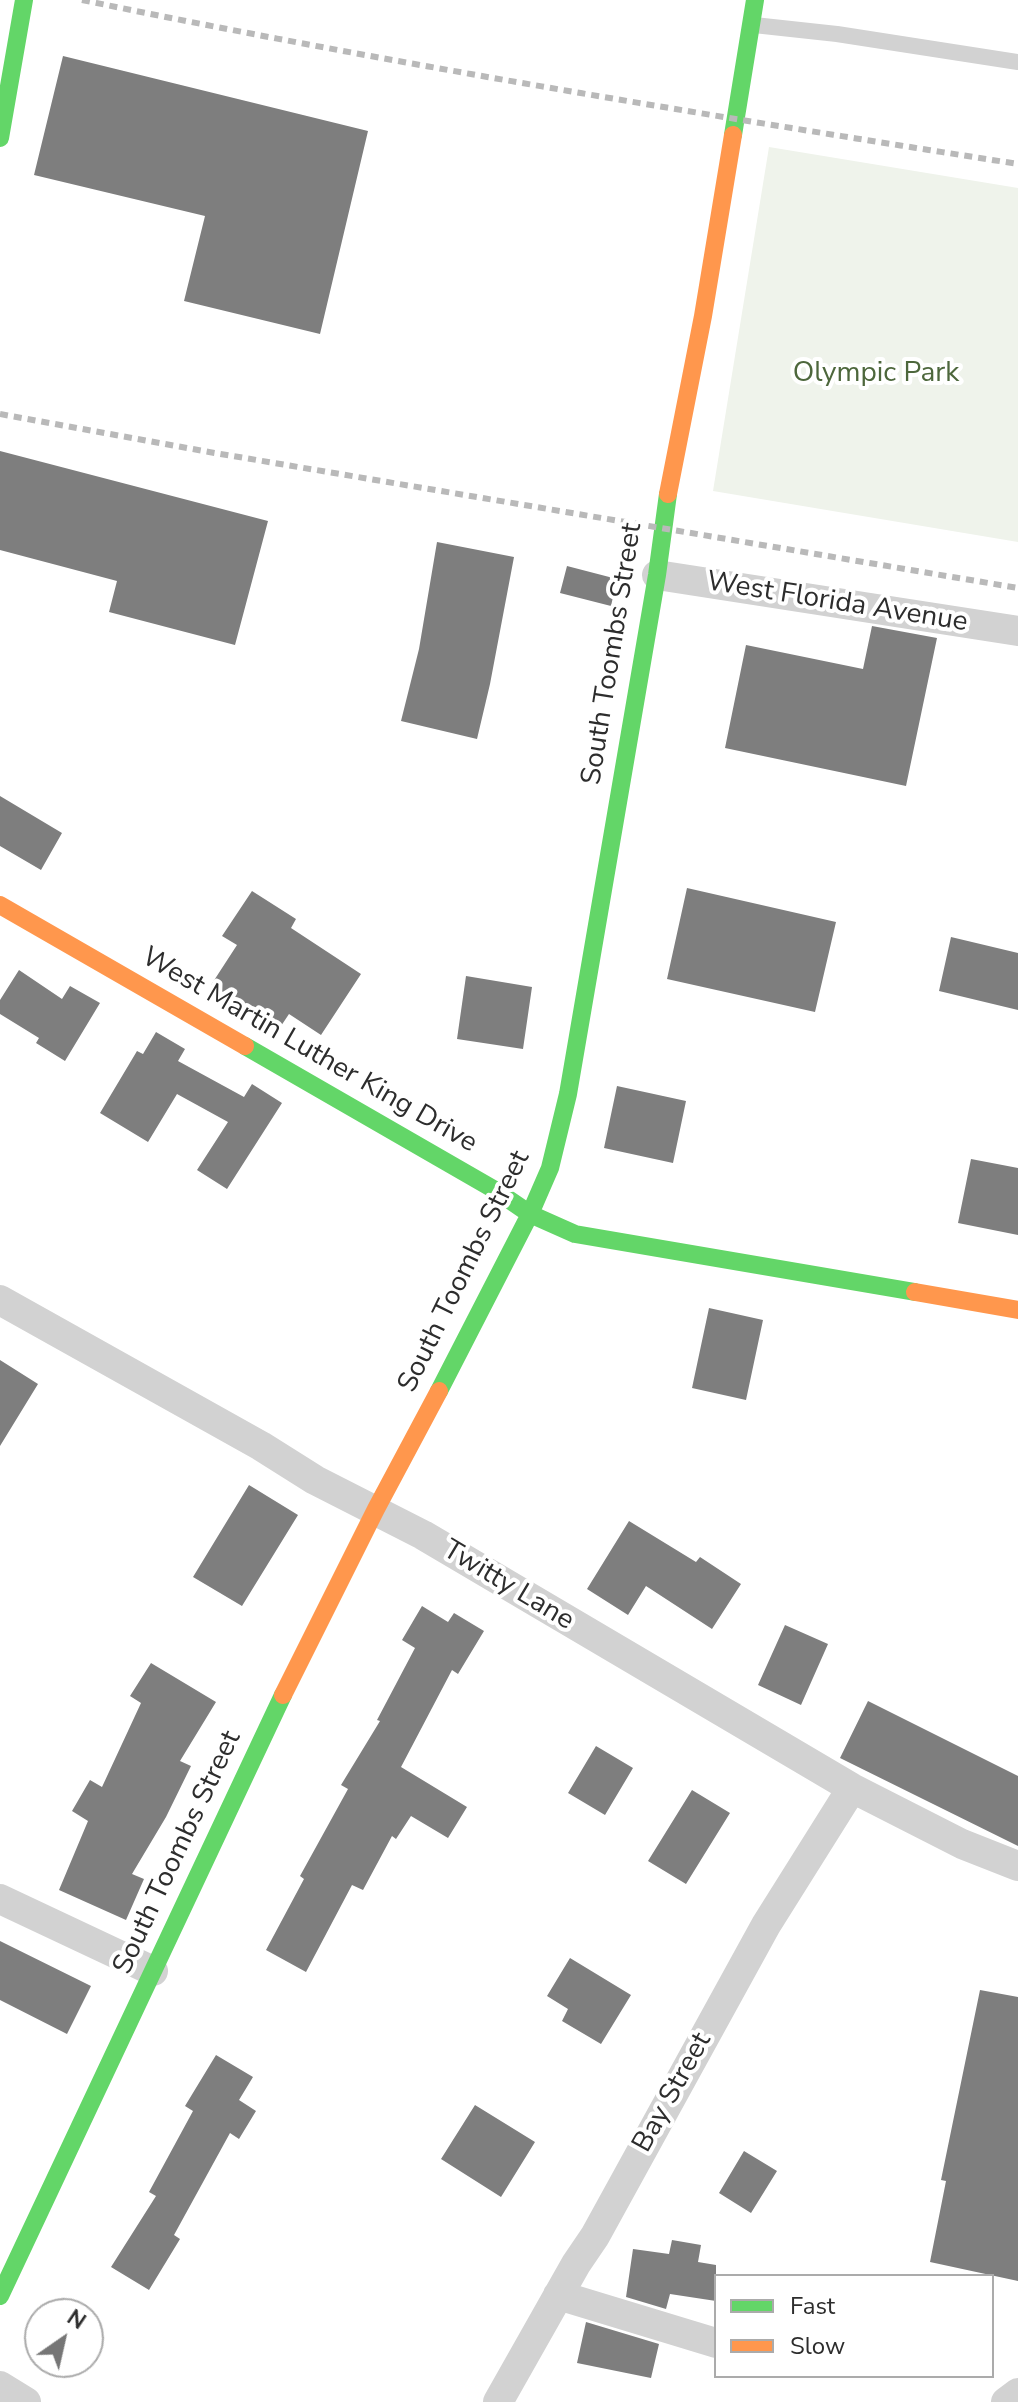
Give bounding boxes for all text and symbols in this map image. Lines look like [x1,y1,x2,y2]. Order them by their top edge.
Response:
park label: Olympic Park [793,357,959,391]
street label: South Toombs Street [576,521,650,787]
street label: West Florida Avenue [704,566,970,640]
street label: West Martin Luther King Drive [135,941,483,1161]
street label: South Toombs Street [392,1146,538,1398]
street label: Twitty Lane [436,1534,580,1638]
street label: South Toombs Street [107,1726,249,1980]
street label: Bay Street [626,2027,720,2159]
legend [714,2274,994,2378]
text: Fast [790,2290,835,2322]
north arrow [24,2298,104,2378]
text: N [61,2303,92,2337]
text: Slow [790,2330,845,2362]

